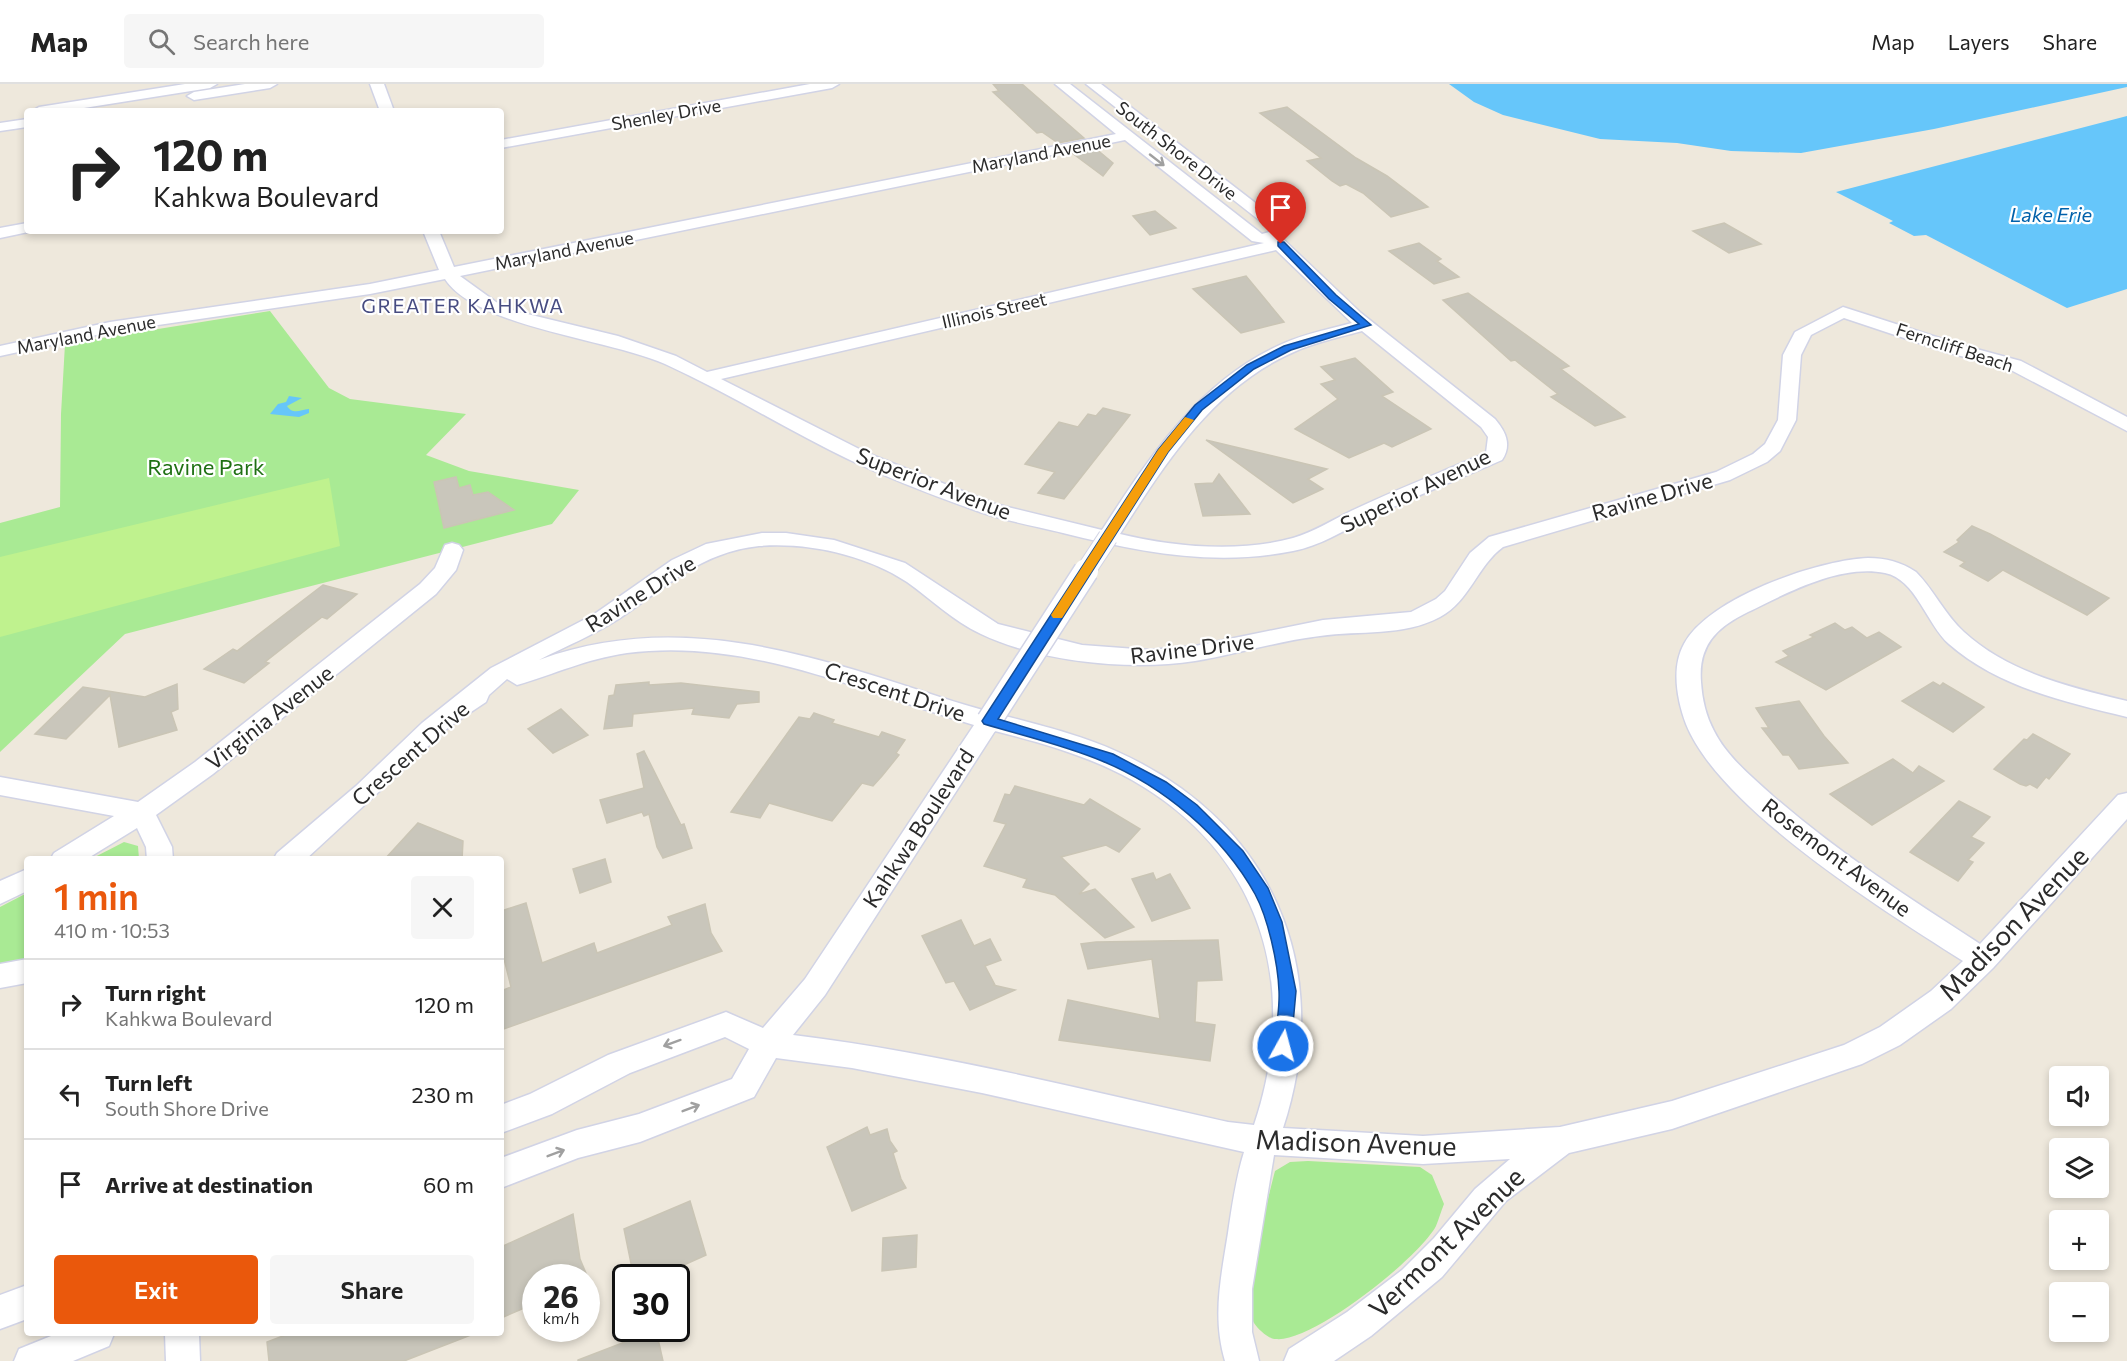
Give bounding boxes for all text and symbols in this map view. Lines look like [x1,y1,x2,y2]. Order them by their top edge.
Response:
search box [124,14,544,68]
text: Map [30,24,88,58]
icon: search [145,25,178,58]
text: Search here [193,28,309,55]
text: Map [1871,29,1915,54]
text: Layers [1948,29,2010,54]
text: Share [2043,29,2097,54]
street label: Shenley Drive [610,94,722,134]
street label: South Shore Drive [1112,96,1242,204]
text: 120 m [153,128,268,180]
street label: Maryland Avenue [970,129,1112,177]
icon: right [54,132,132,210]
one-way arrow [1148,153,1164,166]
text: Kahkwa Boulevard [153,180,379,213]
pin [1255,182,1306,244]
icon: arrive [1264,191,1297,224]
water label: Lake Erie [2010,202,2093,226]
street label: Maryland Avenue [493,226,635,274]
street label: Illinois Street [939,287,1049,333]
district label: GREATER KAHKWA [361,293,565,317]
street label: Maryland Avenue [15,310,157,358]
street label: Ferncliff Beach [1894,318,2016,376]
street label: Superior Avenue [853,441,1015,525]
street label: Superior Avenue [1335,442,1495,538]
park label: Ravine Park [147,453,265,480]
street label: Ravine Drive [1588,466,1716,526]
street label: Ravine Drive [580,549,700,637]
street label: Ravine Drive [1129,627,1255,669]
street label: Crescent Drive [821,656,969,726]
street label: Virginia Avenue [200,659,338,775]
street label: Crescent Drive [346,695,474,811]
street label: Kahkwa Boulevard [857,743,979,913]
street label: Rosemont Avenue [1757,792,1917,922]
street label: Madison Avenue [1931,839,2095,1007]
text: 1 min [54,873,139,917]
button: close [411,876,474,939]
text: 410 m · 10:53 [54,918,170,942]
text: Turn right [105,979,206,1006]
icon: right [54,988,87,1021]
text: 120 m [415,991,474,1018]
text: Kahkwa Boulevard [105,1006,272,1030]
position arrow [1251,1014,1315,1078]
one-way arrow [663,1038,682,1049]
map controls [2049,1066,2109,1342]
button: sound [2049,1066,2109,1126]
text: Turn left [105,1069,192,1096]
icon: left [54,1078,87,1111]
text: 230 m [411,1081,474,1108]
text: South Shore Drive [105,1096,269,1120]
one-way arrow [682,1102,700,1113]
street label: Madison Avenue [1255,1122,1457,1162]
button: layers [2049,1138,2109,1198]
one-way arrow [546,1146,565,1157]
street label: Vermont Avenue [1361,1160,1531,1324]
icon: arrive [54,1168,87,1201]
text: Arrive at destination [105,1171,313,1198]
text: 60 m [423,1171,474,1198]
button: + [2049,1210,2109,1270]
button: Exit [54,1255,258,1324]
button: Share [270,1255,474,1324]
speed limit sign: 30 [612,1264,690,1342]
text: 26 [543,1277,579,1314]
button: − [2049,1282,2109,1342]
text: km/h [543,1309,579,1327]

